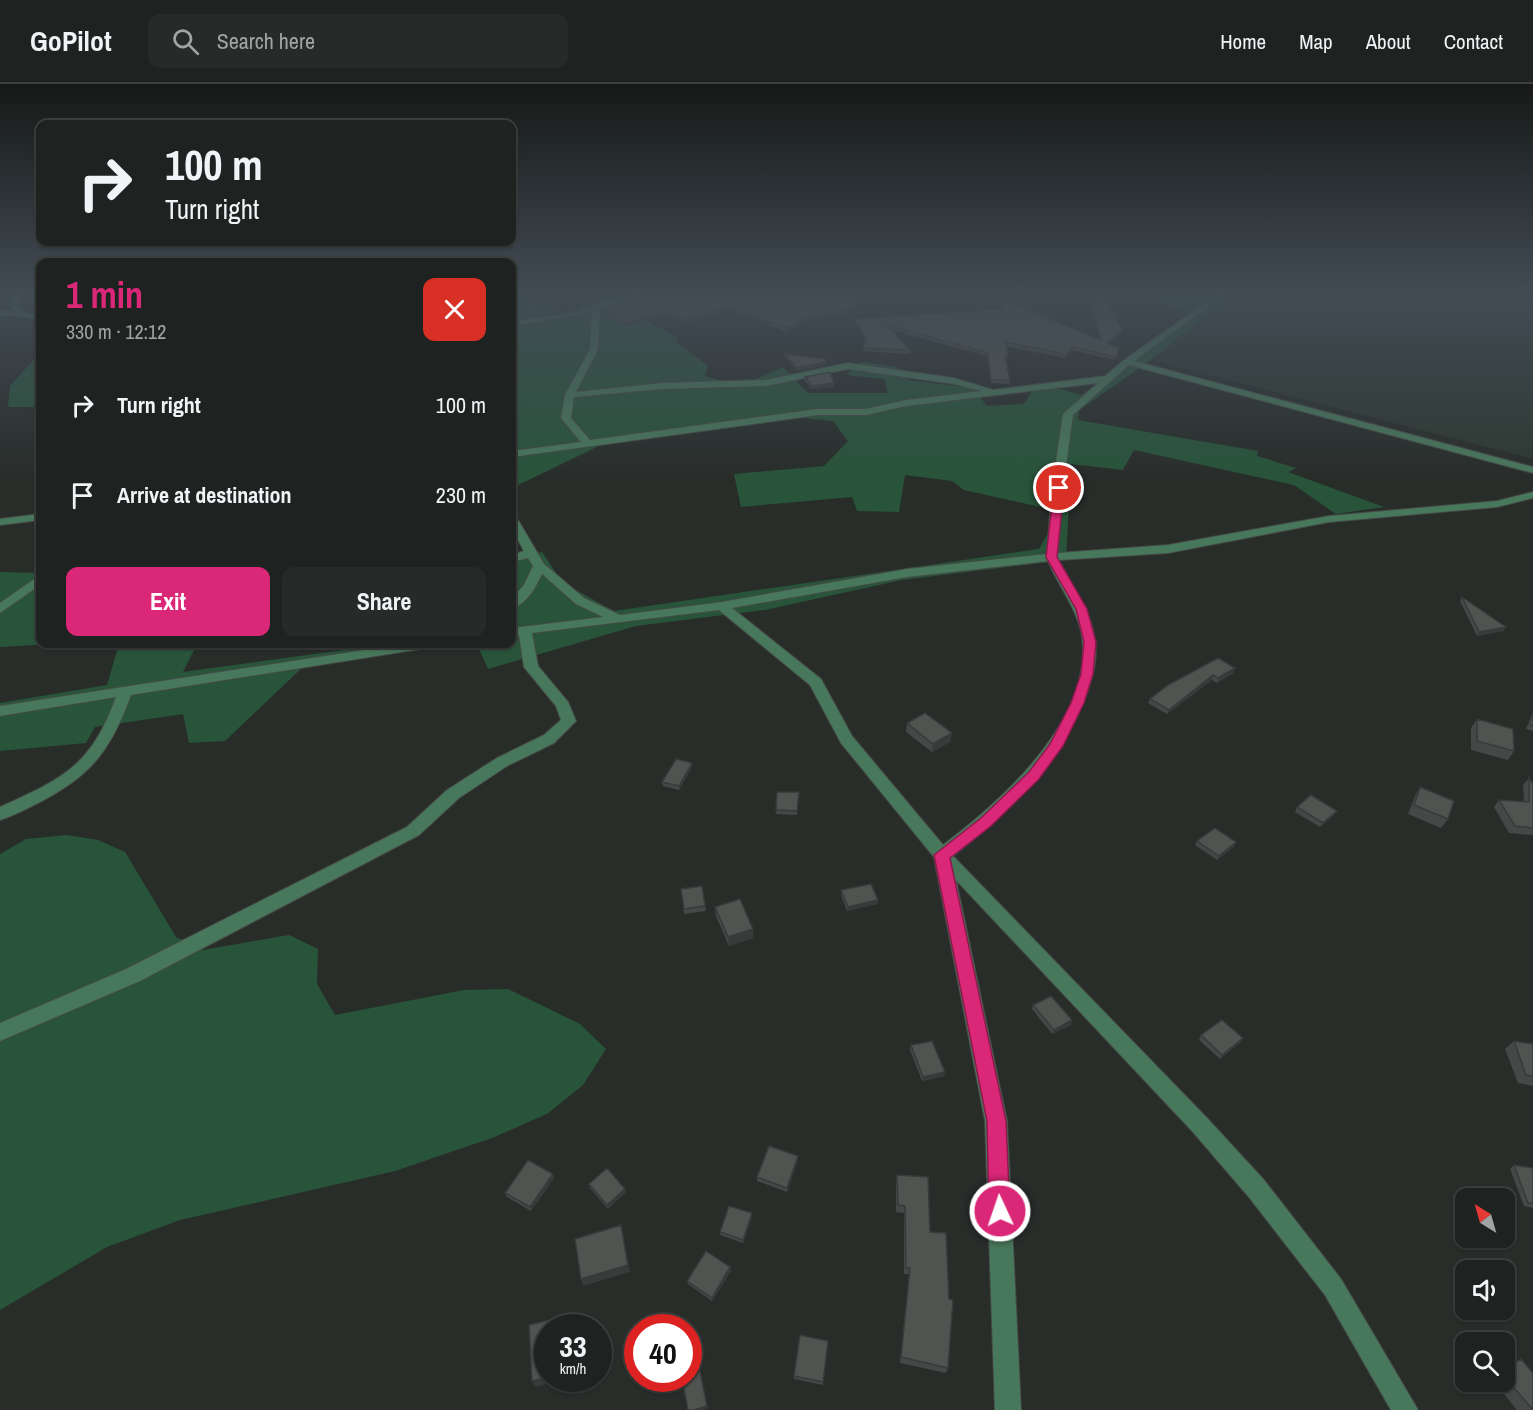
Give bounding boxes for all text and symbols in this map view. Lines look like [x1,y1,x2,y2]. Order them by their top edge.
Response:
search box [148,14,568,68]
text: GoPilot [30,22,112,60]
icon: search [169,25,202,58]
text: Search here [217,26,315,56]
text: Home [1220,27,1266,56]
text: Map [1299,27,1333,56]
text: About [1366,27,1411,56]
text: Contact [1444,27,1503,56]
text: 100 m [165,137,263,193]
icon: right [66,144,144,222]
text: Turn right [165,191,259,227]
text: 1 min [66,271,143,319]
button: close [423,278,486,341]
text: 330 m · 12:12 [66,318,166,345]
icon: right [66,389,99,422]
text: Turn right [117,390,201,420]
text: 100 m [436,390,486,420]
pin [1033,462,1084,513]
icon: arrive [1042,471,1075,504]
icon: arrive [66,479,99,512]
text: Arrive at destination [117,480,291,510]
text: 230 m [436,480,486,510]
button: Exit [66,567,270,636]
button: Share [282,567,486,636]
position arrow [968,1179,1032,1243]
north arrow [1455,1188,1515,1248]
map controls [1455,1188,1515,1392]
button: sound [1455,1260,1515,1320]
speed limit sign: 40 [624,1314,702,1392]
text: 33 [559,1326,587,1366]
button: search [1455,1332,1515,1392]
text: km/h [560,1358,586,1379]

